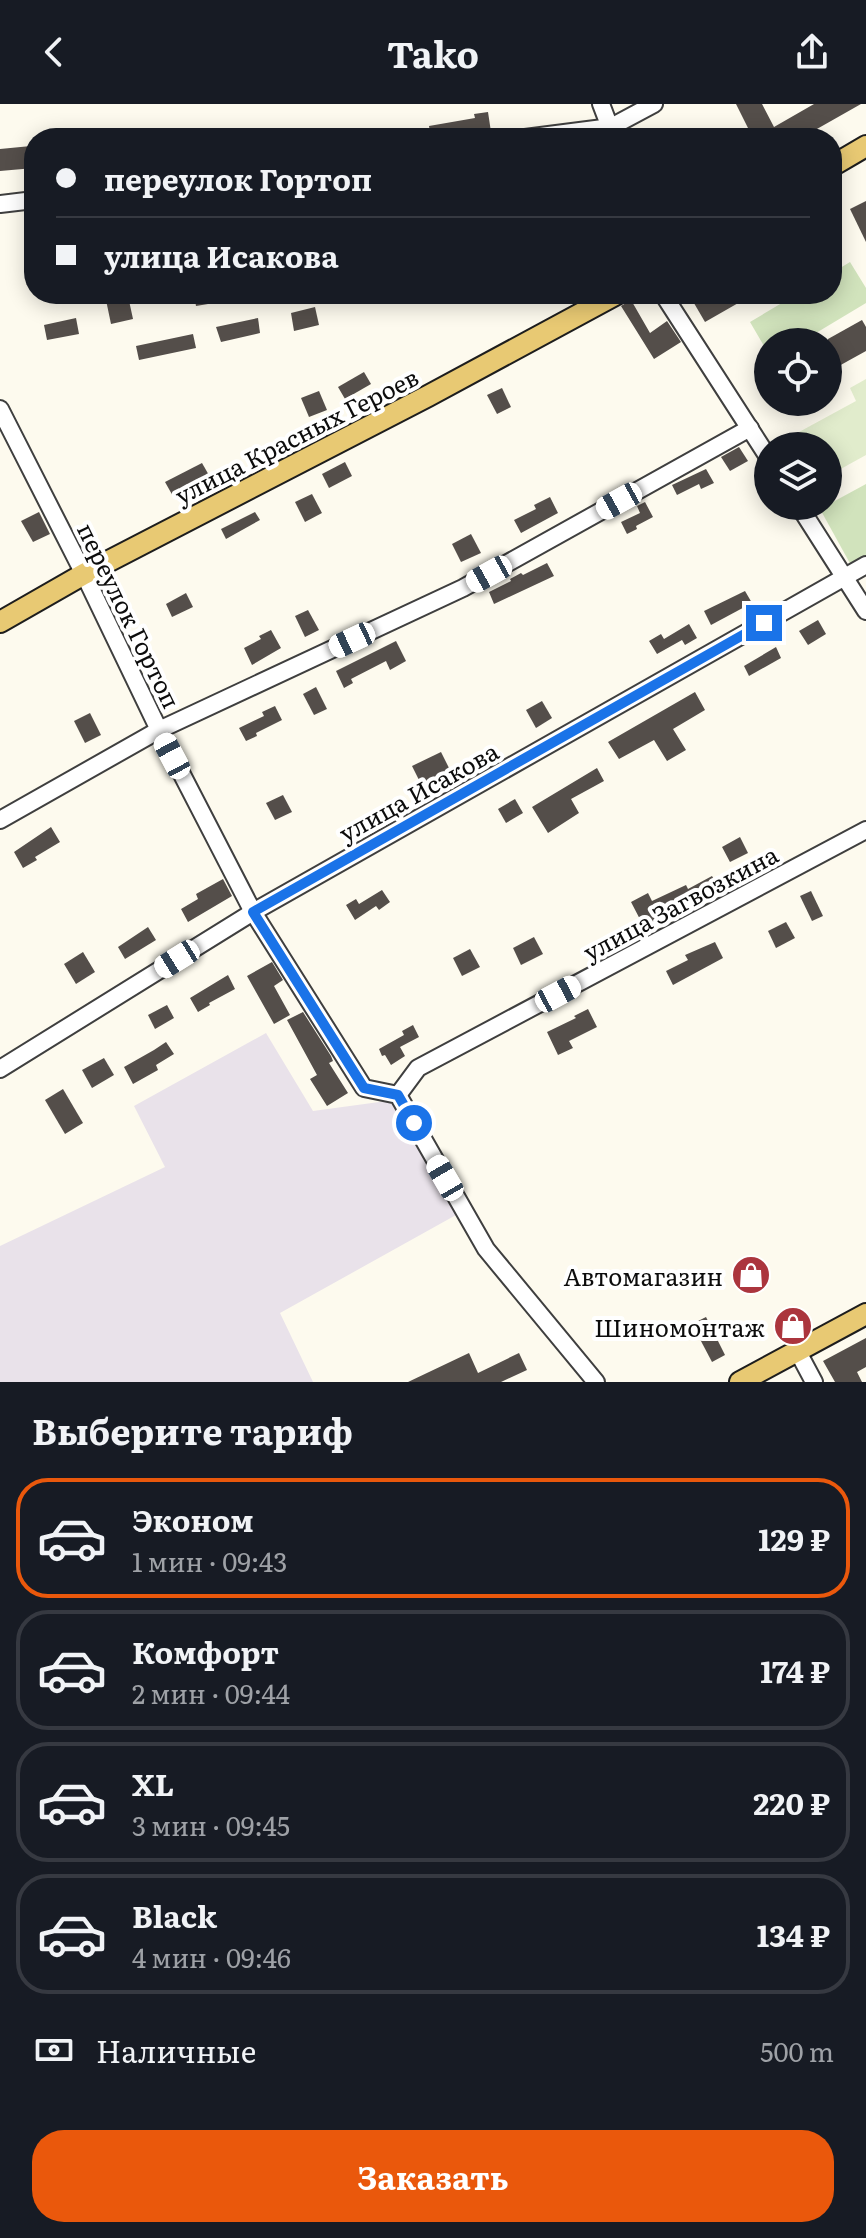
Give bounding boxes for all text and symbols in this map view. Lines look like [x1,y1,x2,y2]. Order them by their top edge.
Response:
text: Tako [387,26,479,79]
icon: back [32,30,76,74]
icon: share [790,30,834,74]
text: переулок Гортоп [104,156,372,200]
text: улица Исакова [104,233,339,277]
map controls [754,328,842,520]
button: locate [754,328,842,416]
street label: улица Красных Героев [168,358,424,512]
button: layers [754,432,842,520]
car [592,479,646,523]
street label: переулок Гортоп [70,516,190,714]
car [462,552,516,596]
route end [746,605,782,641]
car [325,619,379,661]
car [150,729,194,783]
street label: улица Исакова [332,733,504,849]
street label: улица Загвозкина [576,836,784,968]
car [150,936,204,982]
car [531,972,585,1016]
route start [396,1105,432,1141]
car [423,1151,467,1205]
shop icon: Автомагазин [730,1254,772,1296]
place label: Автомагазин [564,1258,723,1293]
shop icon: Шиномонтаж [772,1305,814,1347]
place label: Шиномонтаж [594,1309,766,1344]
text: Выберите тариф [32,1403,353,1456]
text: Эконом [132,1497,254,1541]
icon: car [36,1502,108,1574]
text: 129 ₽ [758,1516,830,1560]
text: 1 мин · 09:43 [132,1541,287,1580]
text: Комфорт [132,1629,279,1673]
icon: car [36,1634,108,1706]
text: 174 ₽ [760,1648,830,1692]
text: 2 мин · 09:44 [132,1673,290,1712]
text: XL [132,1761,174,1805]
icon: car [36,1766,108,1838]
text: 220 ₽ [753,1780,830,1824]
text: 3 мин · 09:45 [132,1805,290,1844]
text: Black [132,1893,217,1937]
icon: car [36,1898,108,1970]
text: 134 ₽ [757,1912,830,1956]
text: 4 мин · 09:46 [132,1937,291,1976]
icon: cash [32,2028,76,2072]
text: Наличные [96,2028,256,2072]
text: 500 m [760,2031,834,2070]
button: Заказать [32,2130,834,2222]

